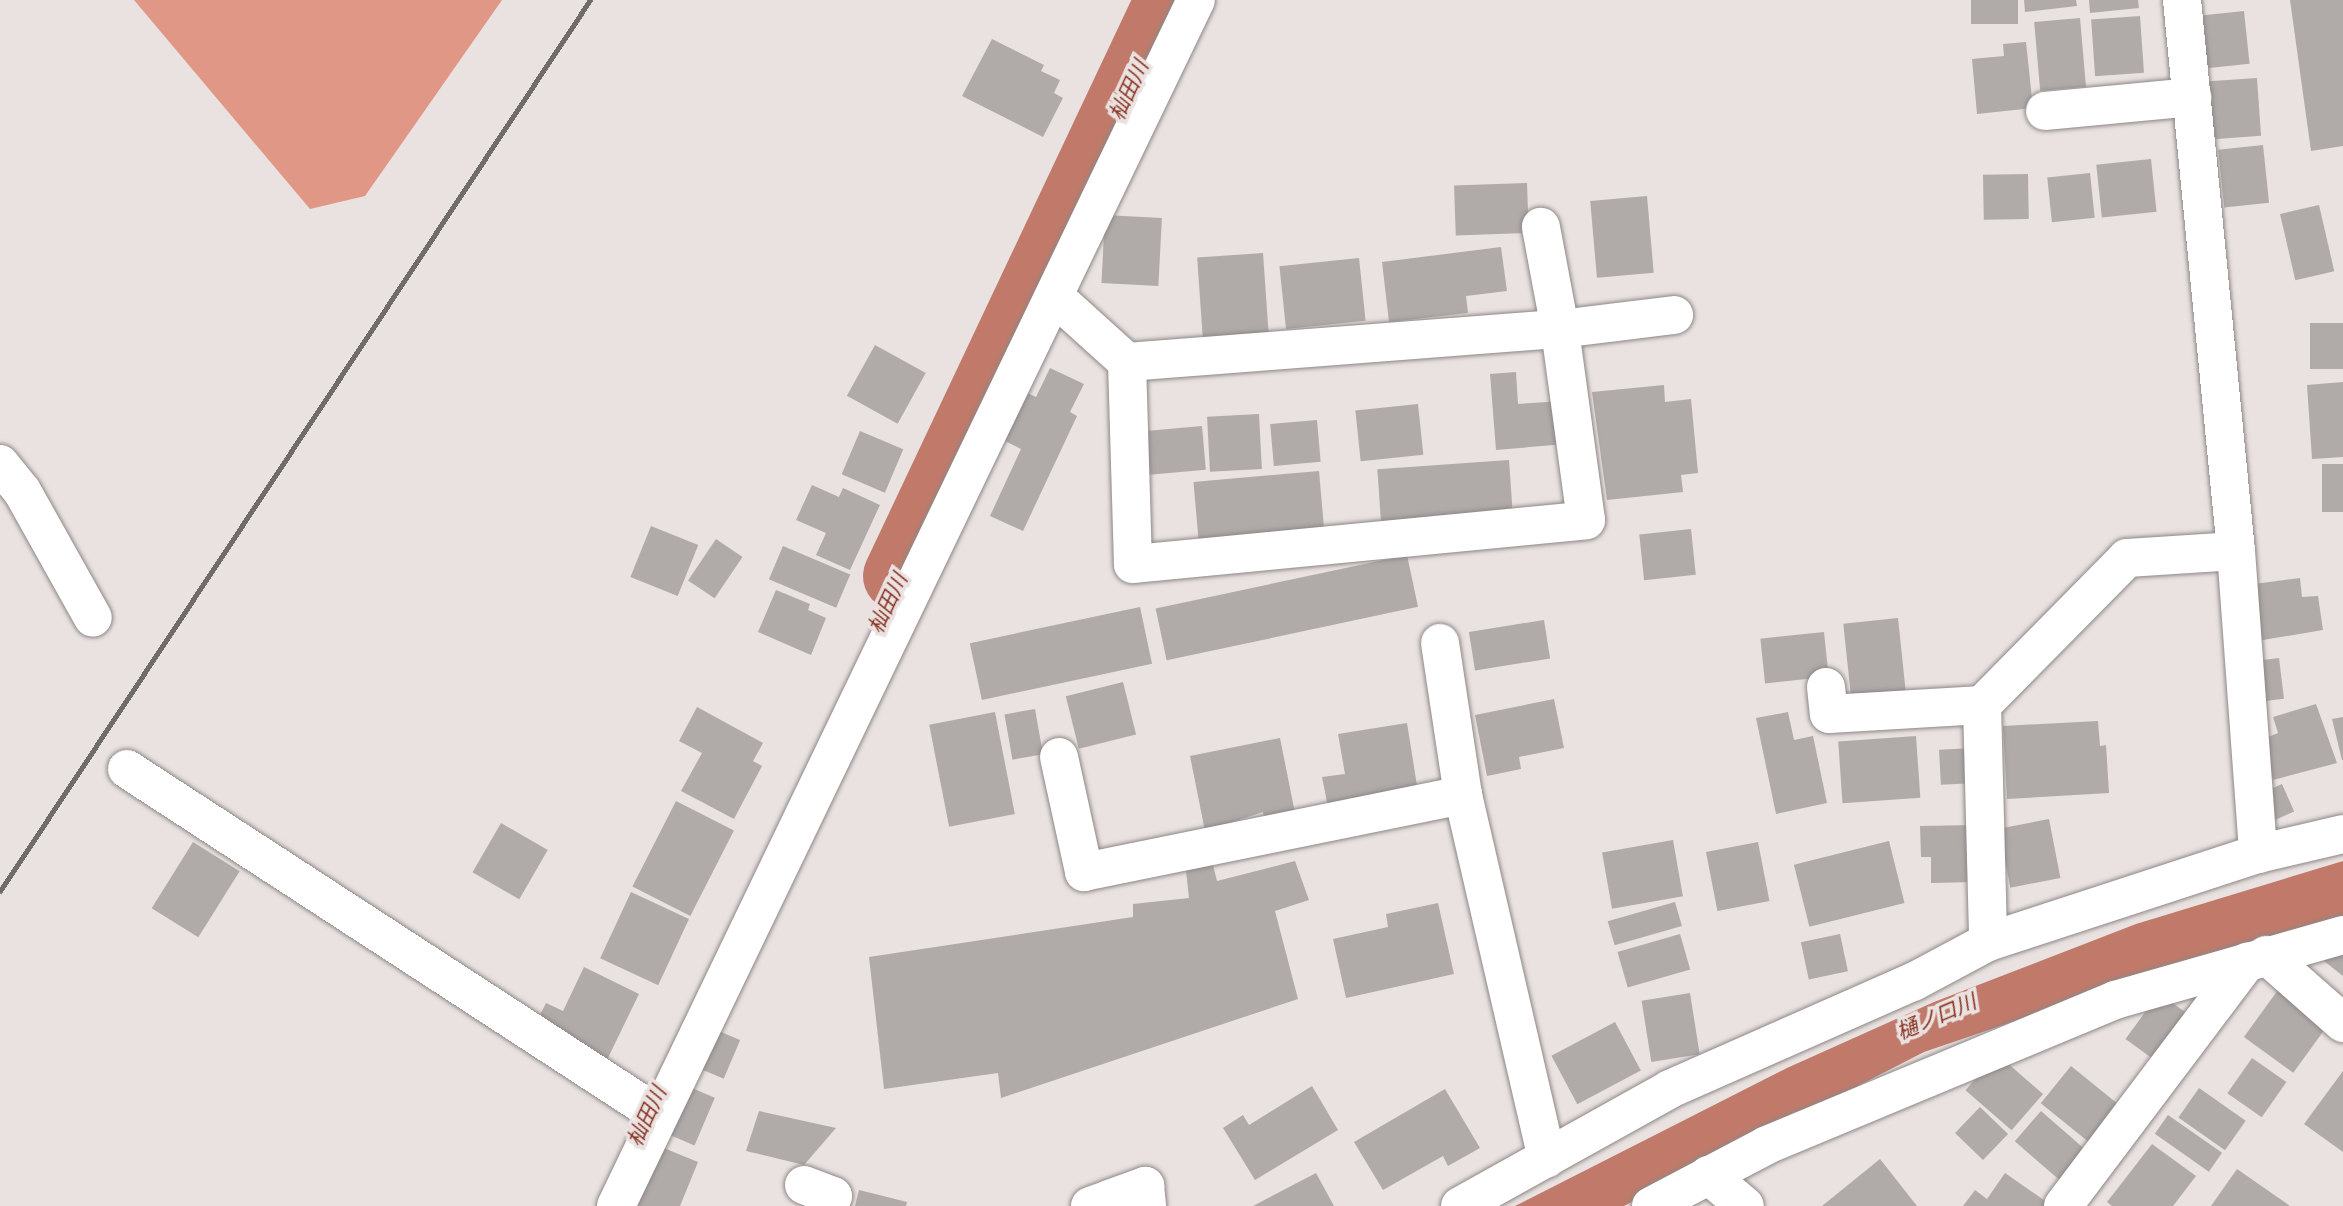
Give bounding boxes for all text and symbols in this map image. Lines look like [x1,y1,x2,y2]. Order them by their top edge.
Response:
water label: 杣田川 [1103,56,1153,124]
water label: 杣田川 [862,569,912,637]
water label: 樋ノ口川 [1892,988,1980,1044]
water label: 杣田川 [621,1082,671,1150]

